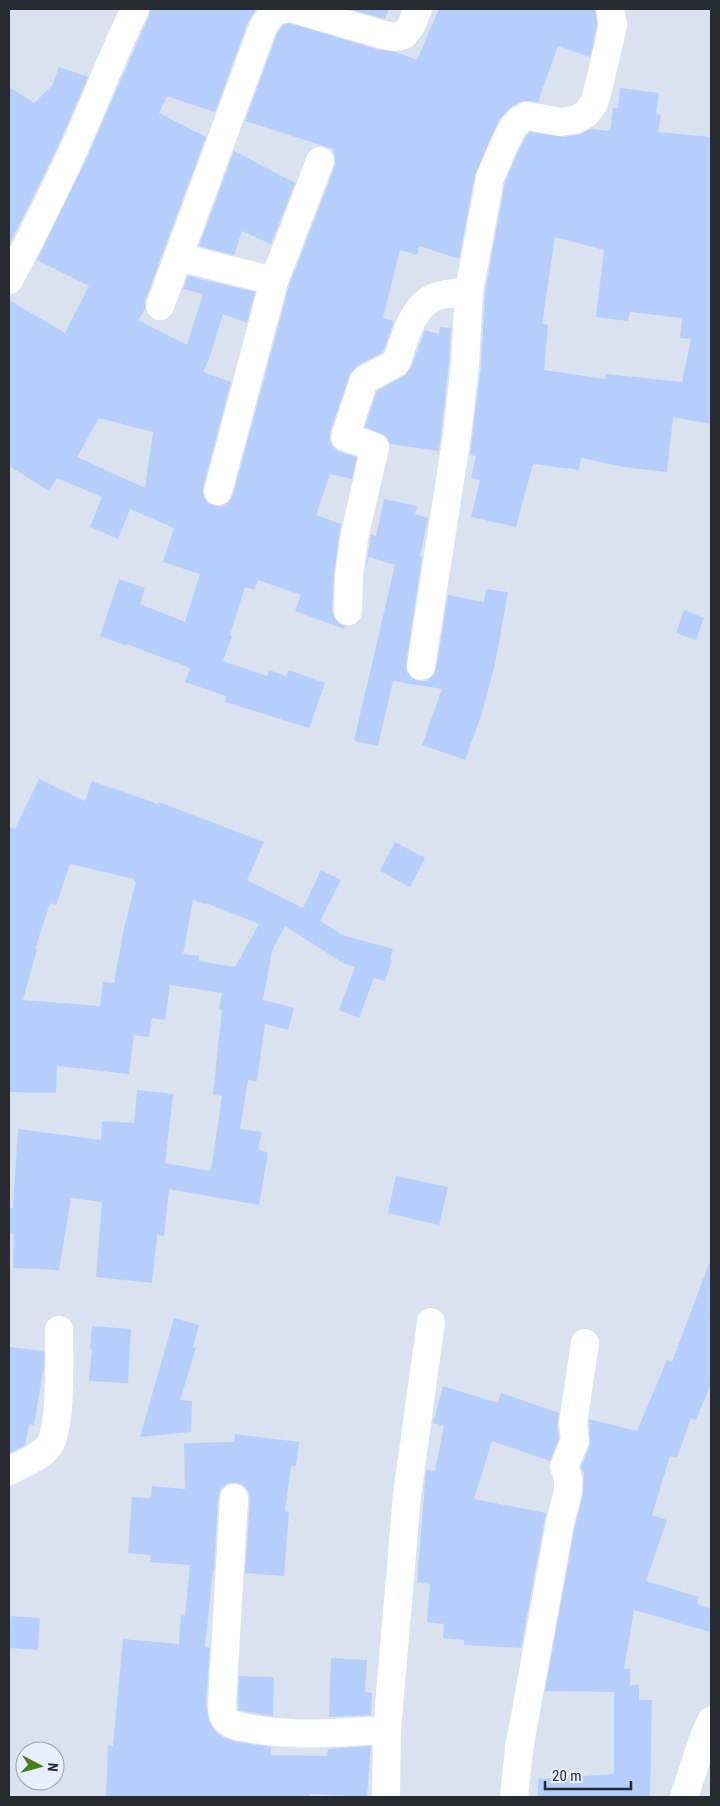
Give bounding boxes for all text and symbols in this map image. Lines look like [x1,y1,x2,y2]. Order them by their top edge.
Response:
north arrow [15,1741,65,1791]
scale bar [545,1758,631,1790]
text: N [45,1762,61,1772]
text: 20 m [552,1767,582,1785]

